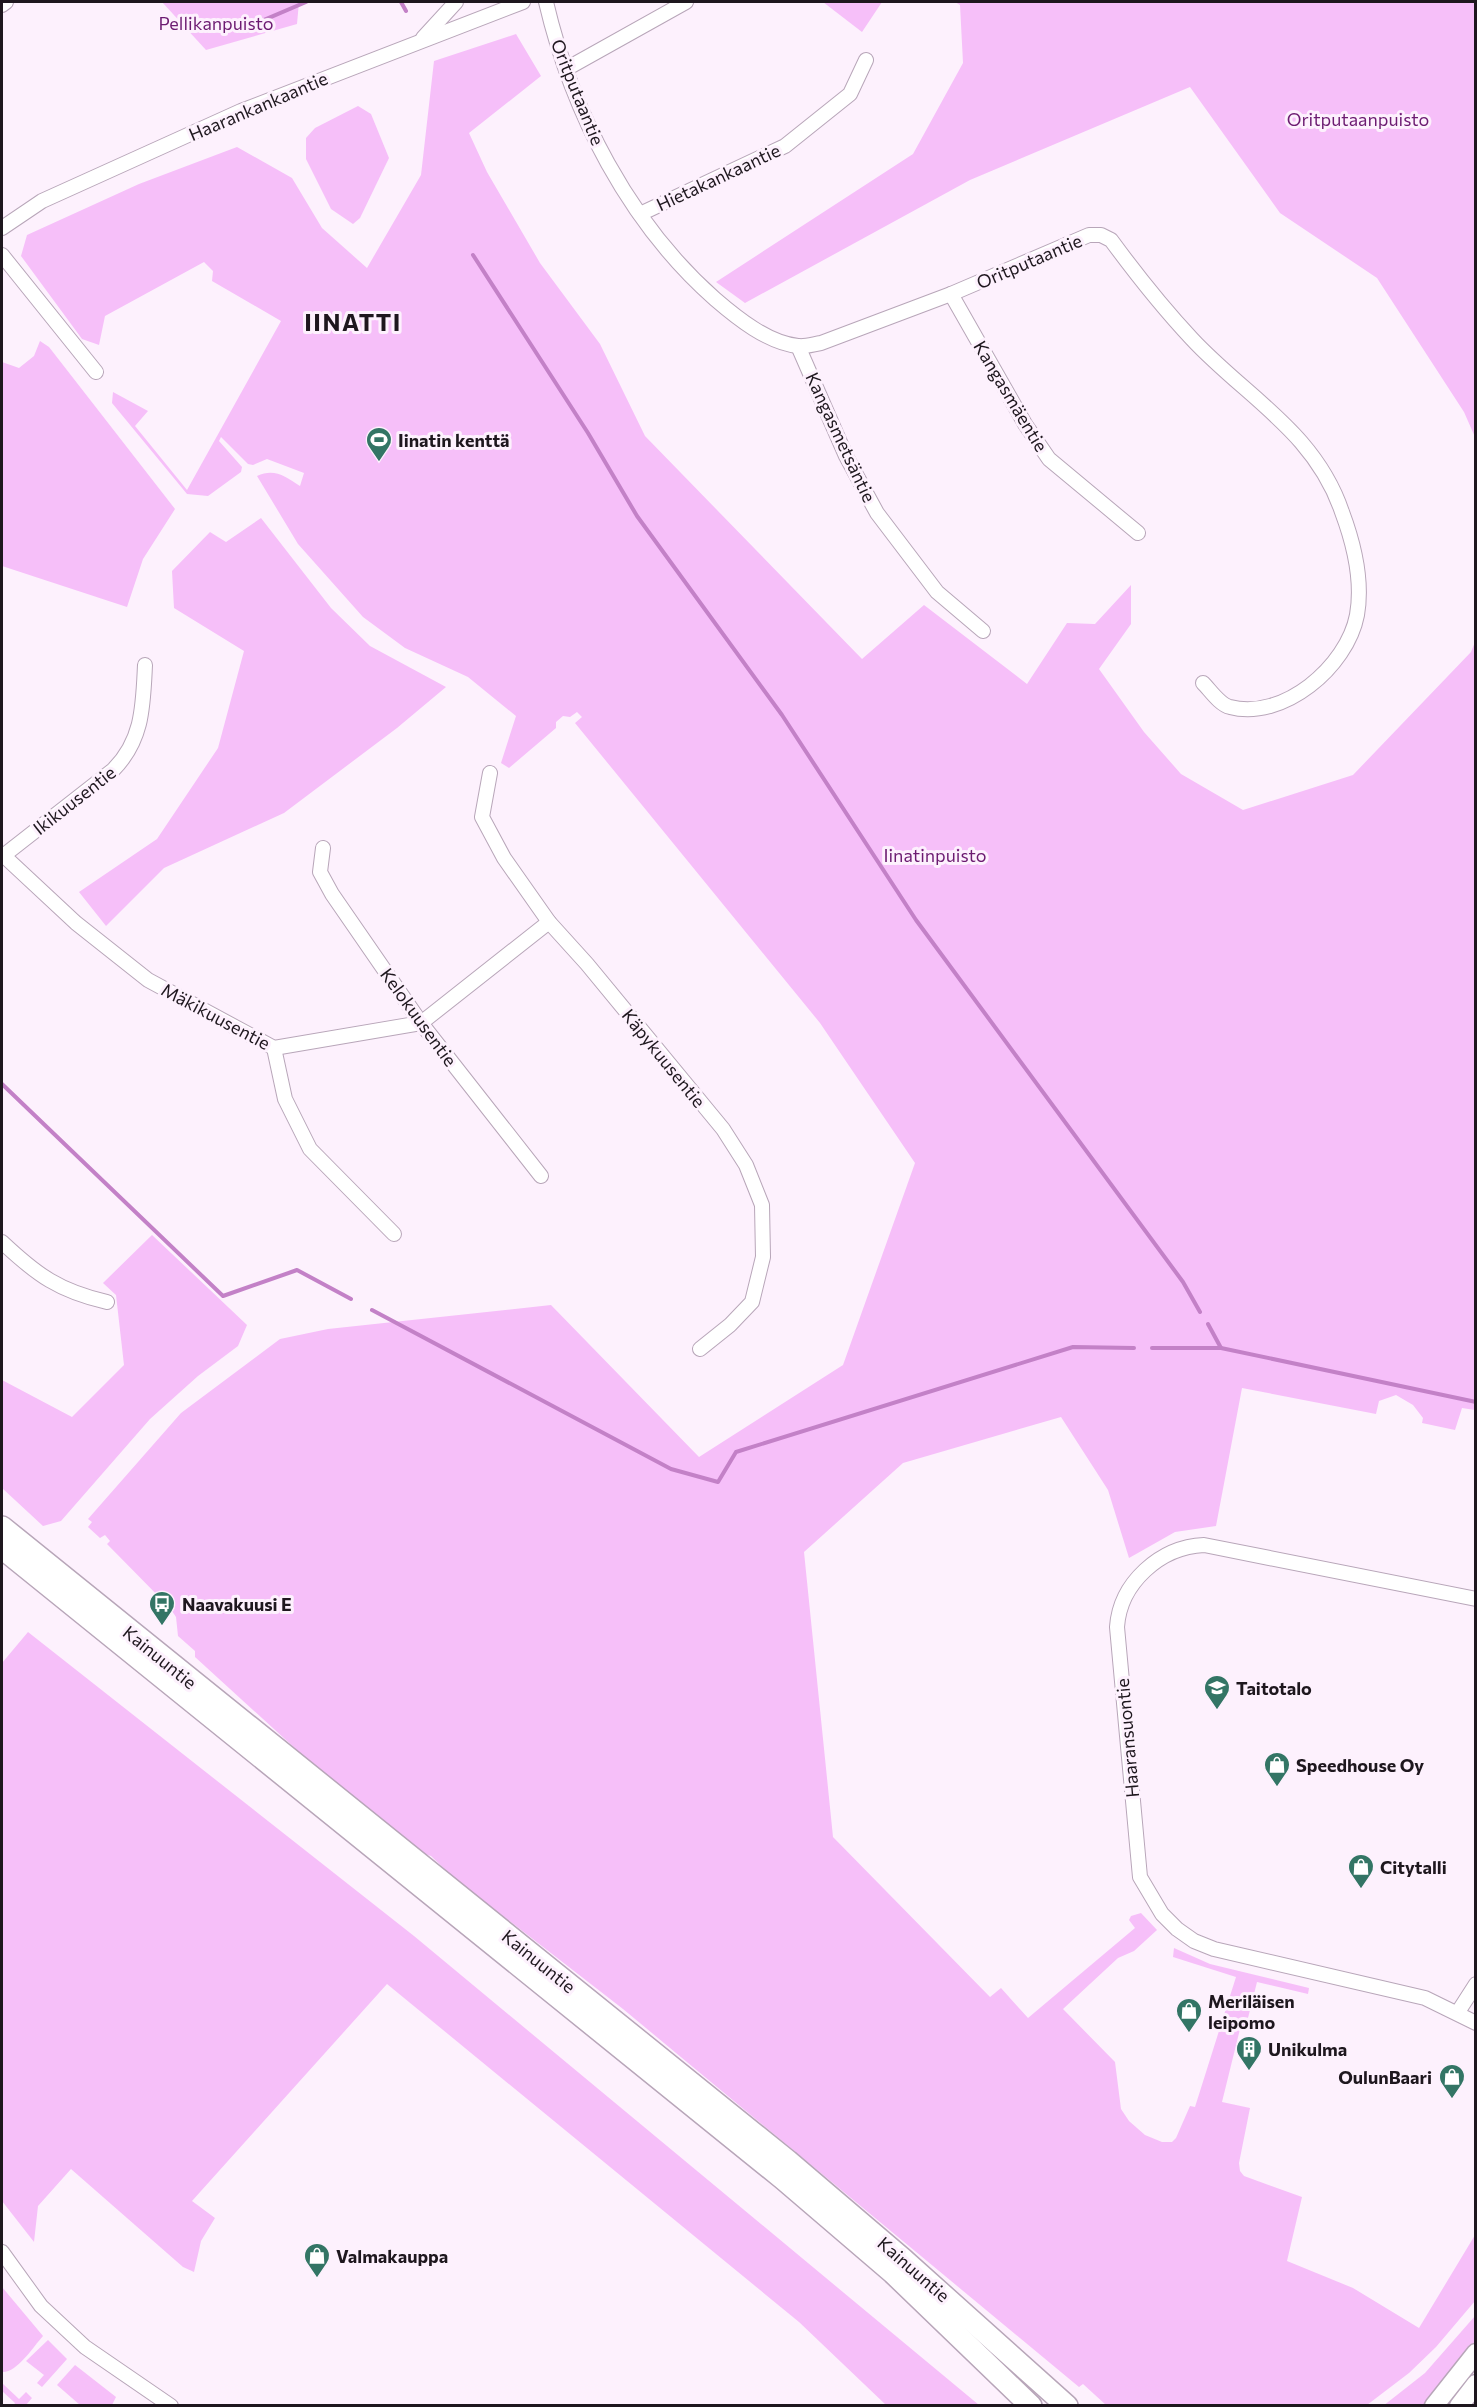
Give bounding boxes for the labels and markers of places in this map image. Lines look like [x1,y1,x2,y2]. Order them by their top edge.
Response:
sports icon: Iinatin kenttä [364,425,394,463]
place label: Iinatin kenttä [398,429,509,451]
bus stop icon: Naavakuusi E [147,1589,177,1627]
place label: Naavakuusi E [182,1593,292,1615]
school or university icon: Taitotalo [1202,1673,1232,1711]
place label: Taitotalo [1236,1677,1312,1699]
shop icon: Speedhouse Oy [1262,1750,1292,1788]
place label: Speedhouse Oy [1296,1754,1424,1776]
shop icon: Citytalli [1346,1852,1376,1890]
place label: Citytalli [1380,1856,1447,1878]
place label: Meriläisen leipomo [1208,1990,1295,2033]
shop icon: Meriläisen leipomo [1174,1996,1204,2034]
building icon: Unikulma [1234,2034,1264,2072]
place label: Unikulma [1268,2038,1347,2060]
shop icon: OulunBaari [1437,2062,1467,2100]
place label: OulunBaari [1338,2066,1432,2088]
shop icon: Valmakauppa [302,2241,332,2279]
place label: Valmakauppa [336,2245,448,2267]

